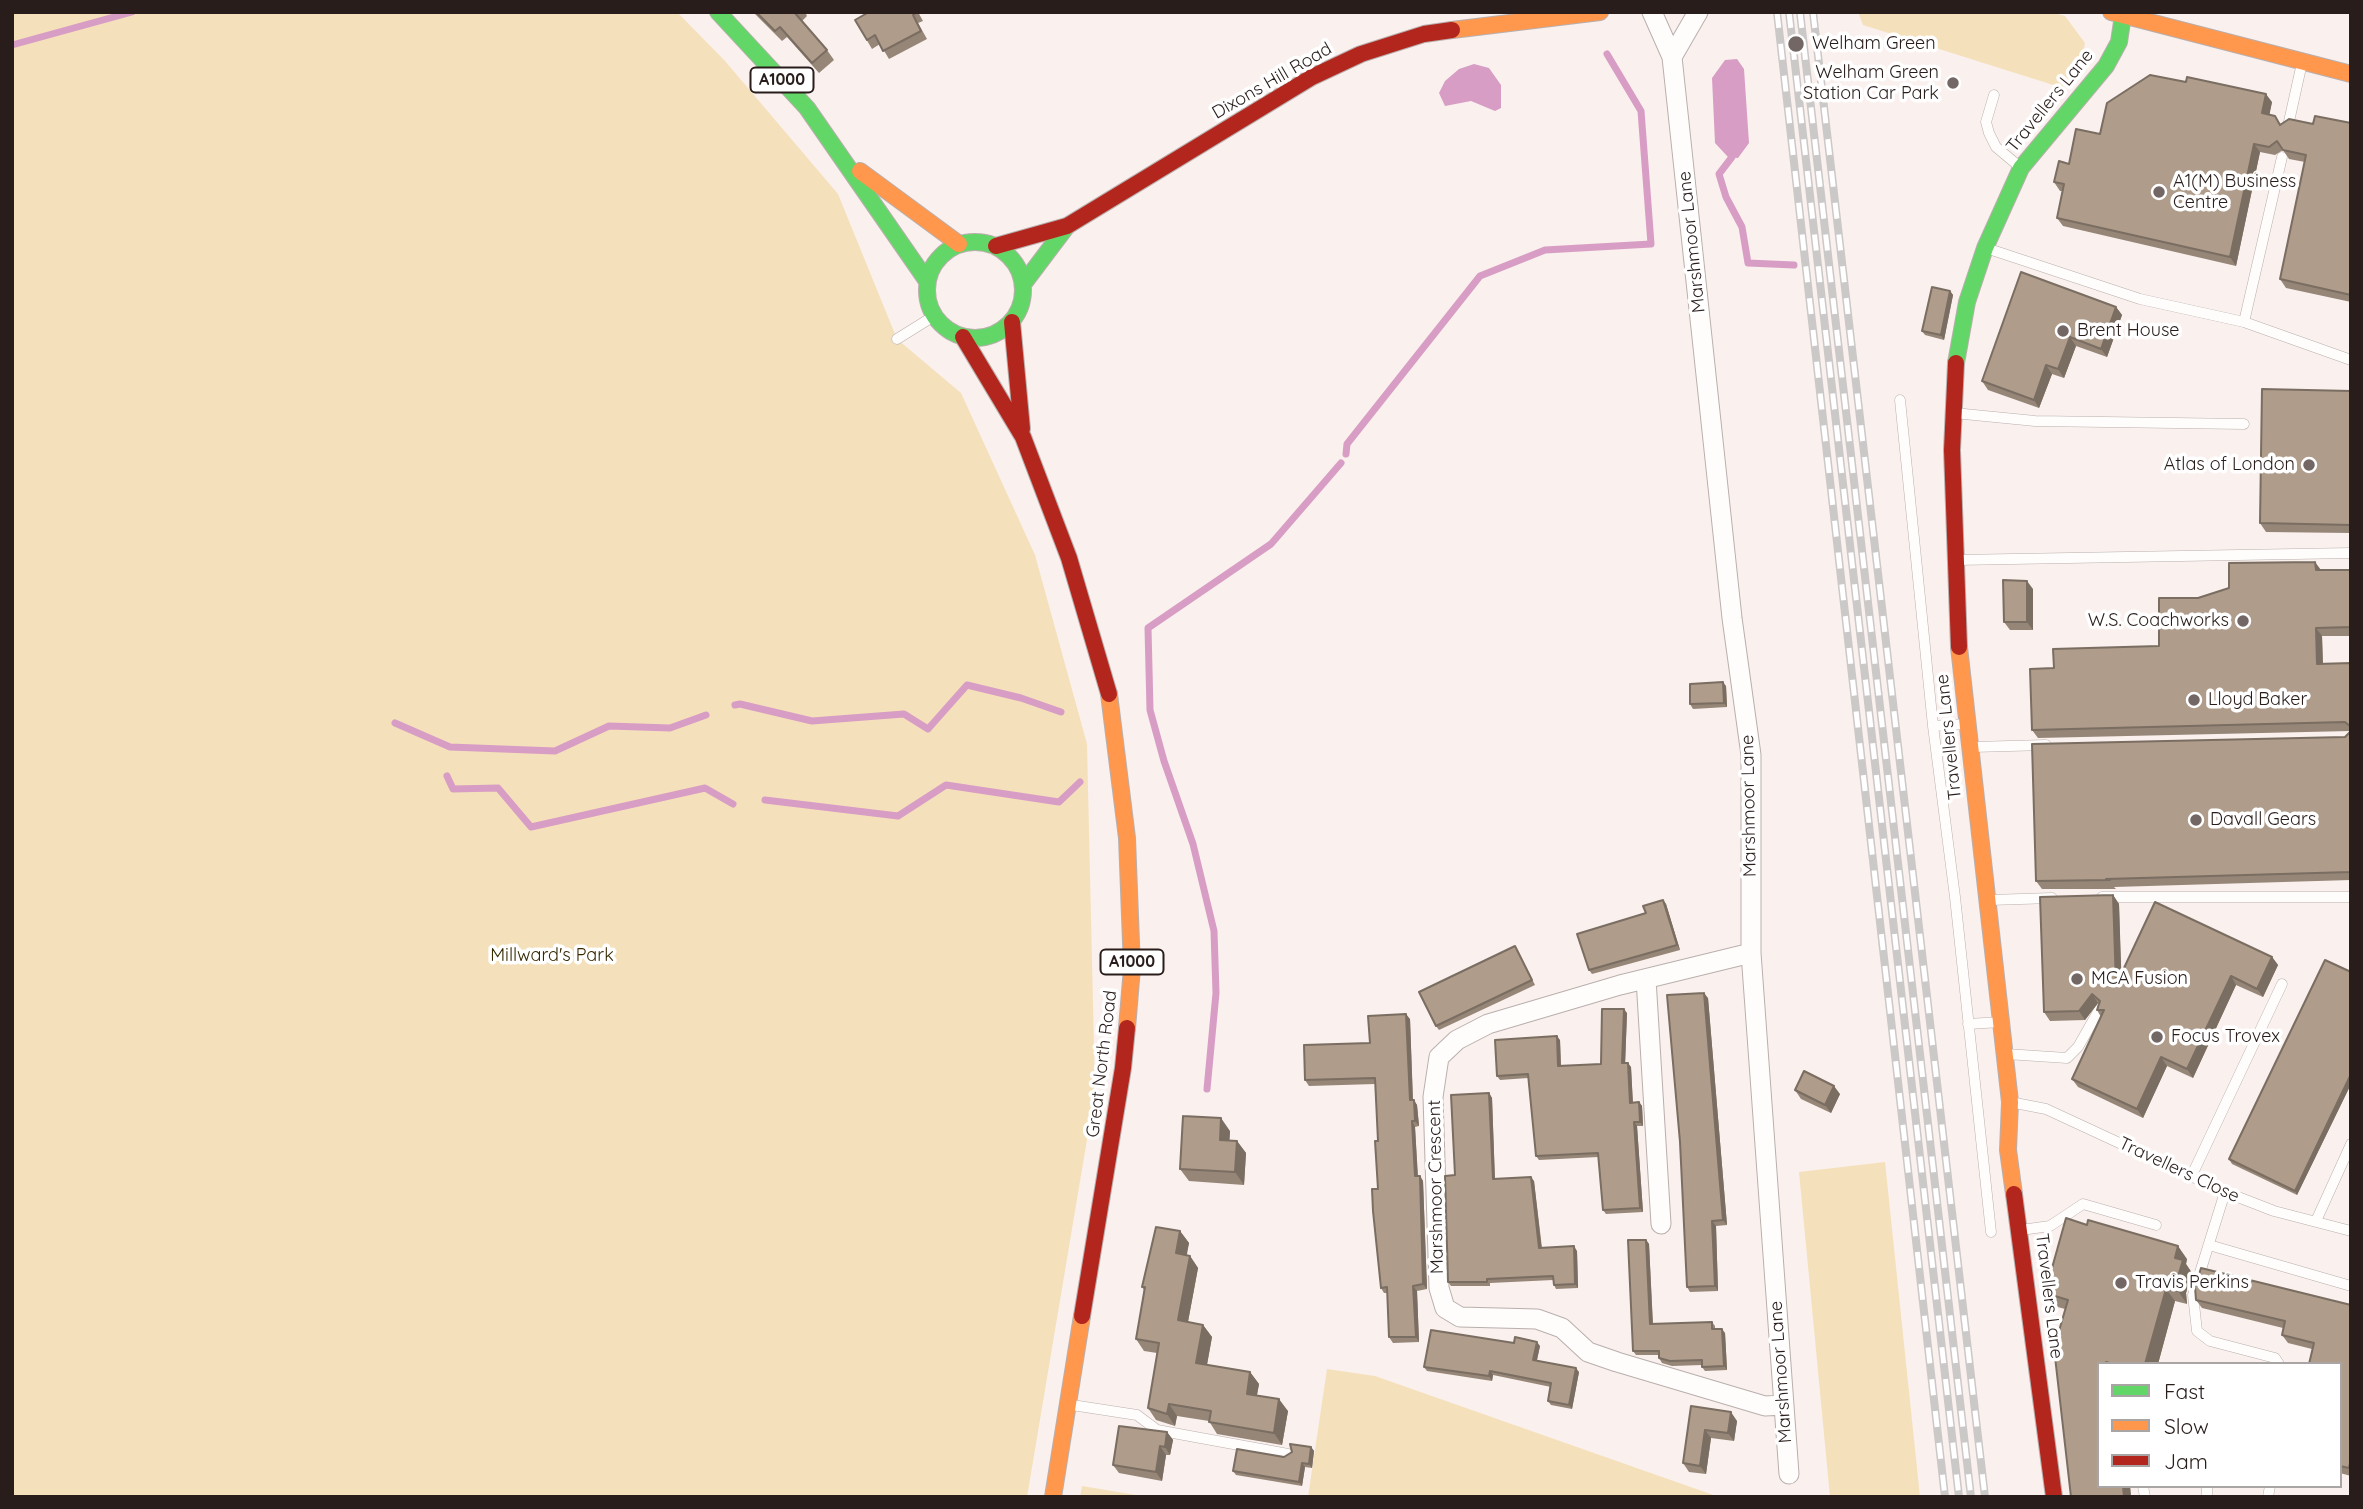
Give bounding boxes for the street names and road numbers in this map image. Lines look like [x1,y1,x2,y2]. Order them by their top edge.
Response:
street label: Dixons Hill Road [1208,38,1336,124]
street label: Travellers Lane [2002,45,2098,157]
road number: A1000 [750,68,814,92]
street label: Marshmoor Lane [1674,170,1710,314]
street label: Travellers Lane [1932,673,1966,801]
street label: Marshmoor Lane [1737,735,1761,877]
road number: A1000 [1100,950,1164,974]
street label: Great North Road [1082,989,1122,1139]
street label: Marshmoor Crescent [1424,1100,1448,1274]
street label: Travellers Close [2115,1133,2243,1207]
street label: Travellers Lane [2031,1232,2067,1360]
street label: Marshmoor Lane [1765,1300,1797,1444]

